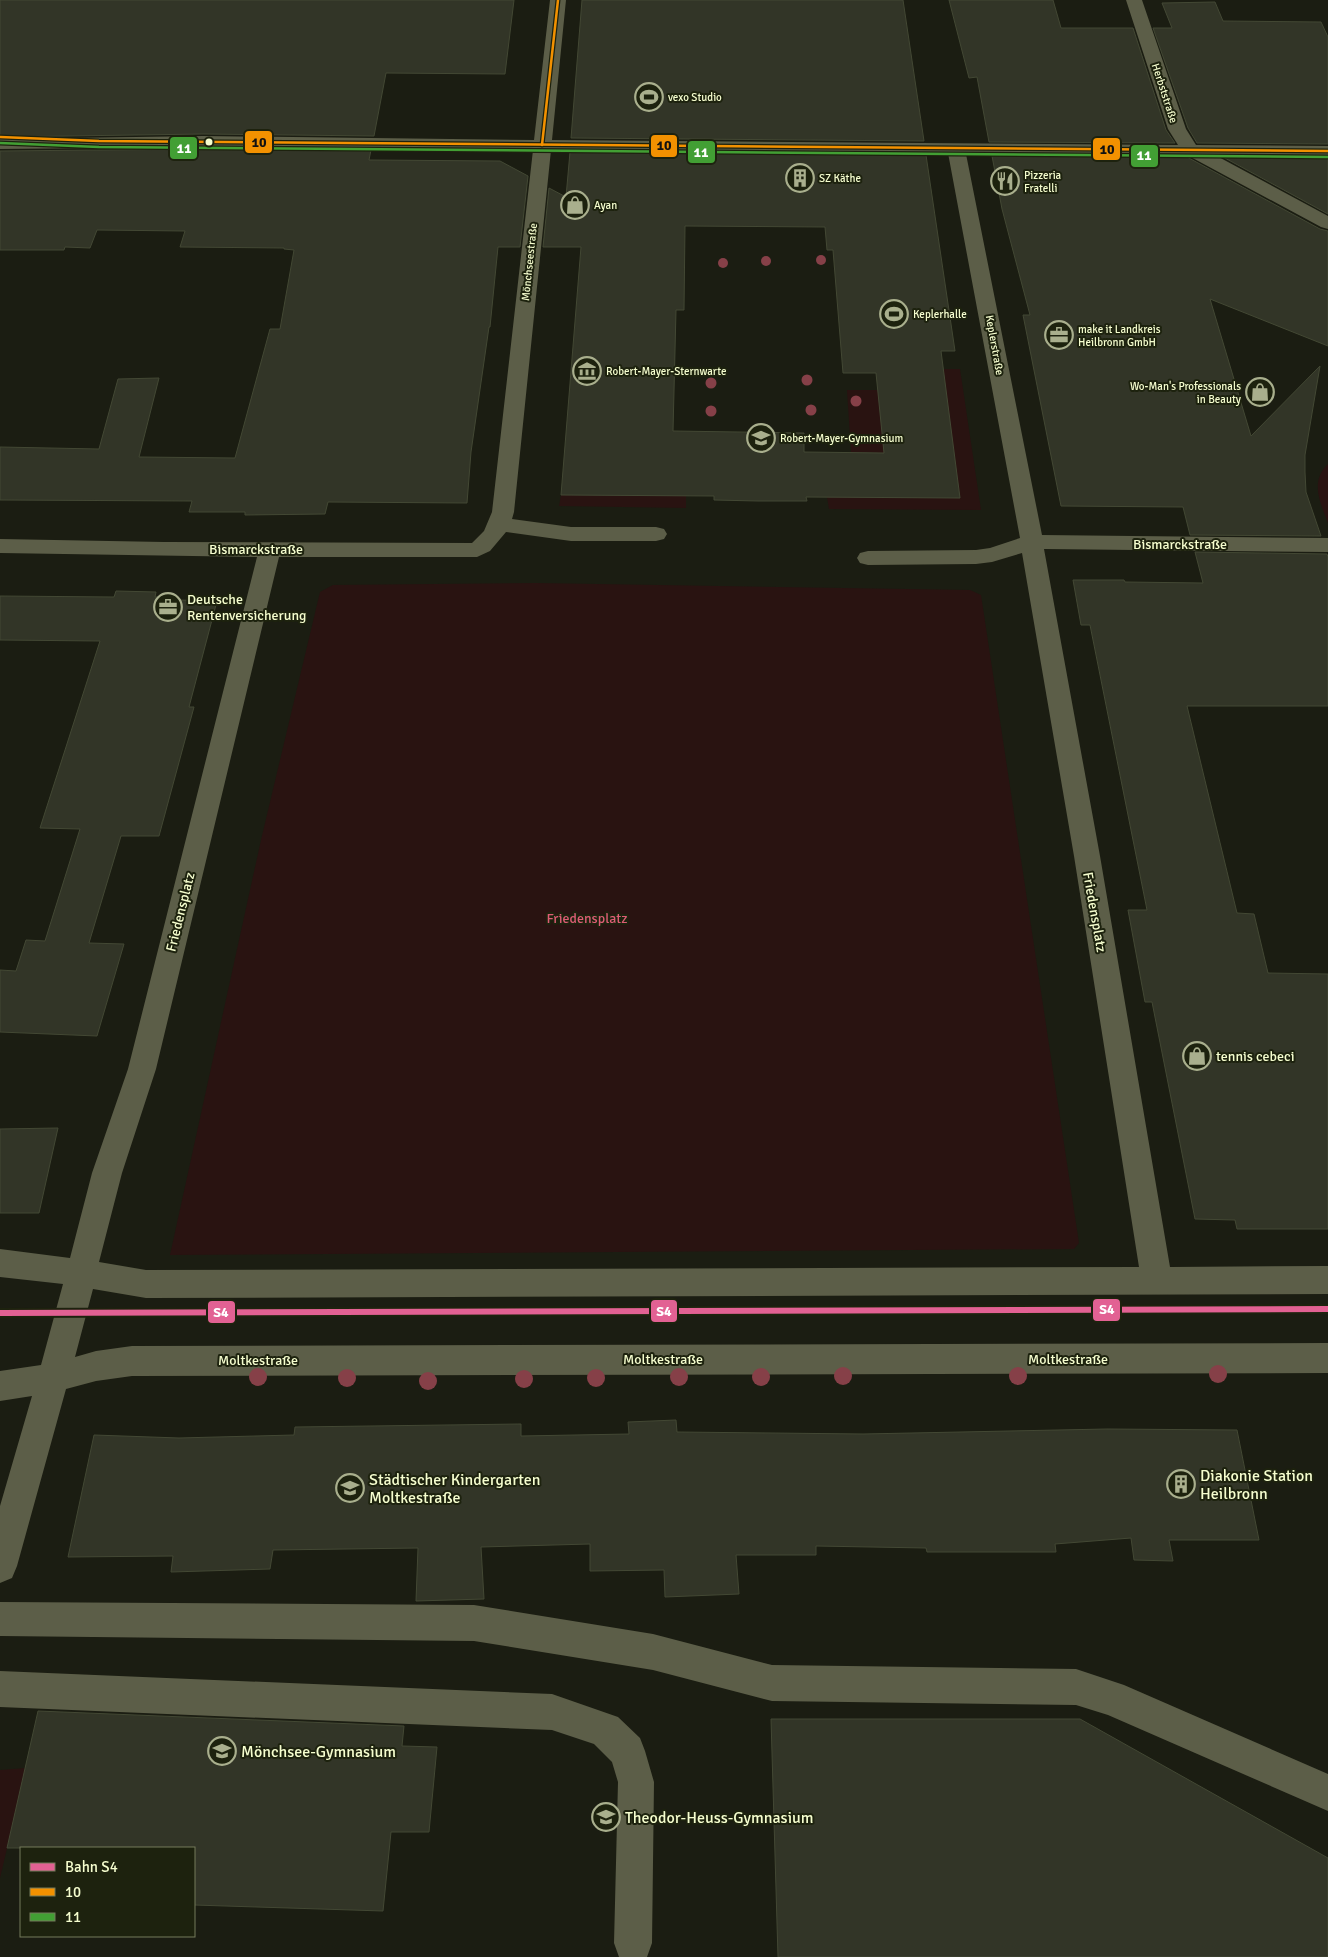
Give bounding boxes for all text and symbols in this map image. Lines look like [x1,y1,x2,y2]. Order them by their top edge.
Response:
street label: Herbststraße [1149,62,1180,125]
sports icon: vexo Studio [634,82,664,112]
place label: vexo Studio [668,91,722,104]
line badge: 10 [244,130,273,154]
text: 10 [251,134,267,151]
line badge: 10 [650,134,678,158]
line badge: 11 [169,136,198,160]
unlabelled marker [204,137,214,147]
text: 10 [656,137,672,154]
line badge: 10 [1092,137,1121,161]
text: 11 [176,140,192,157]
line badge: 11 [687,140,716,164]
text: 10 [1099,141,1115,158]
text: 11 [693,144,709,161]
line badge: 11 [1130,144,1159,168]
text: 11 [1136,147,1152,164]
building icon: SZ Käthe [785,163,815,193]
restaurant icon: Pizzeria Fratelli [990,166,1020,196]
place label: Pizzeria Fratelli [1024,169,1062,195]
place label: SZ Käthe [819,172,861,185]
shop icon: Ayan [560,190,590,220]
place label: Ayan [594,199,617,212]
street label: Mönchseestraße [519,222,540,302]
sports icon: Keplerhalle [879,299,909,329]
place label: Keplerhalle [913,308,967,321]
street label: Keplerstraße [983,314,1006,376]
office icon: make it Landkreis Heilbronn GmbH [1044,320,1074,350]
place label: make it Landkreis Heilbronn GmbH [1078,323,1161,349]
museum icon: Robert-Mayer-Sternwarte [572,356,602,386]
place label: Robert-Mayer-Sternwarte [606,365,726,378]
shop icon: Wo-Man's Professionals in Beauty [1245,377,1275,407]
place label: Wo-Man's Professionals in Beauty [1130,380,1242,406]
school or university icon: Robert-Mayer-Gymnasium [746,423,776,453]
place label: Robert-Mayer-Gymnasium [780,432,904,445]
street label: Bismarckstraße [1133,536,1227,553]
street label: Bismarckstraße [209,541,303,558]
place label: Deutsche Rentenversicherung [187,591,306,624]
office icon: Deutsche Rentenversicherung [153,592,183,622]
street label: Friedensplatz [162,871,199,954]
street label: Friedensplatz [1079,871,1110,954]
park label: Friedensplatz [546,910,628,927]
shop icon: tennis cebeci [1182,1041,1212,1071]
place label: tennis cebeci [1216,1048,1295,1065]
line badge: S4 [1092,1298,1121,1322]
line badge: S4 [650,1299,678,1323]
line badge: S4 [207,1300,236,1324]
text: S4 [1099,1301,1115,1318]
text: S4 [656,1303,672,1320]
text: S4 [213,1304,229,1321]
street label: Moltkestraße [623,1351,703,1368]
street label: Moltkestraße [1028,1351,1108,1368]
street label: Moltkestraße [218,1352,298,1369]
place label: Diakonie Station Heilbronn [1200,1466,1313,1504]
building icon: Diakonie Station Heilbronn [1166,1469,1196,1499]
place label: Städtischer Kindergarten Moltkestraße [369,1470,541,1508]
school or university icon: Städtischer Kindergarten Moltkestraße [335,1473,365,1503]
school or university icon: Mönchsee-Gymnasium [207,1736,237,1766]
place label: Mönchsee-Gymnasium [241,1742,396,1762]
school or university icon: Theodor-Heuss-Gymnasium [591,1802,621,1832]
place label: Theodor-Heuss-Gymnasium [625,1808,814,1828]
legend [20,1847,195,1937]
text: Bahn S4 [65,1858,118,1876]
text: 10 [65,1883,81,1901]
text: 11 [65,1908,81,1926]

